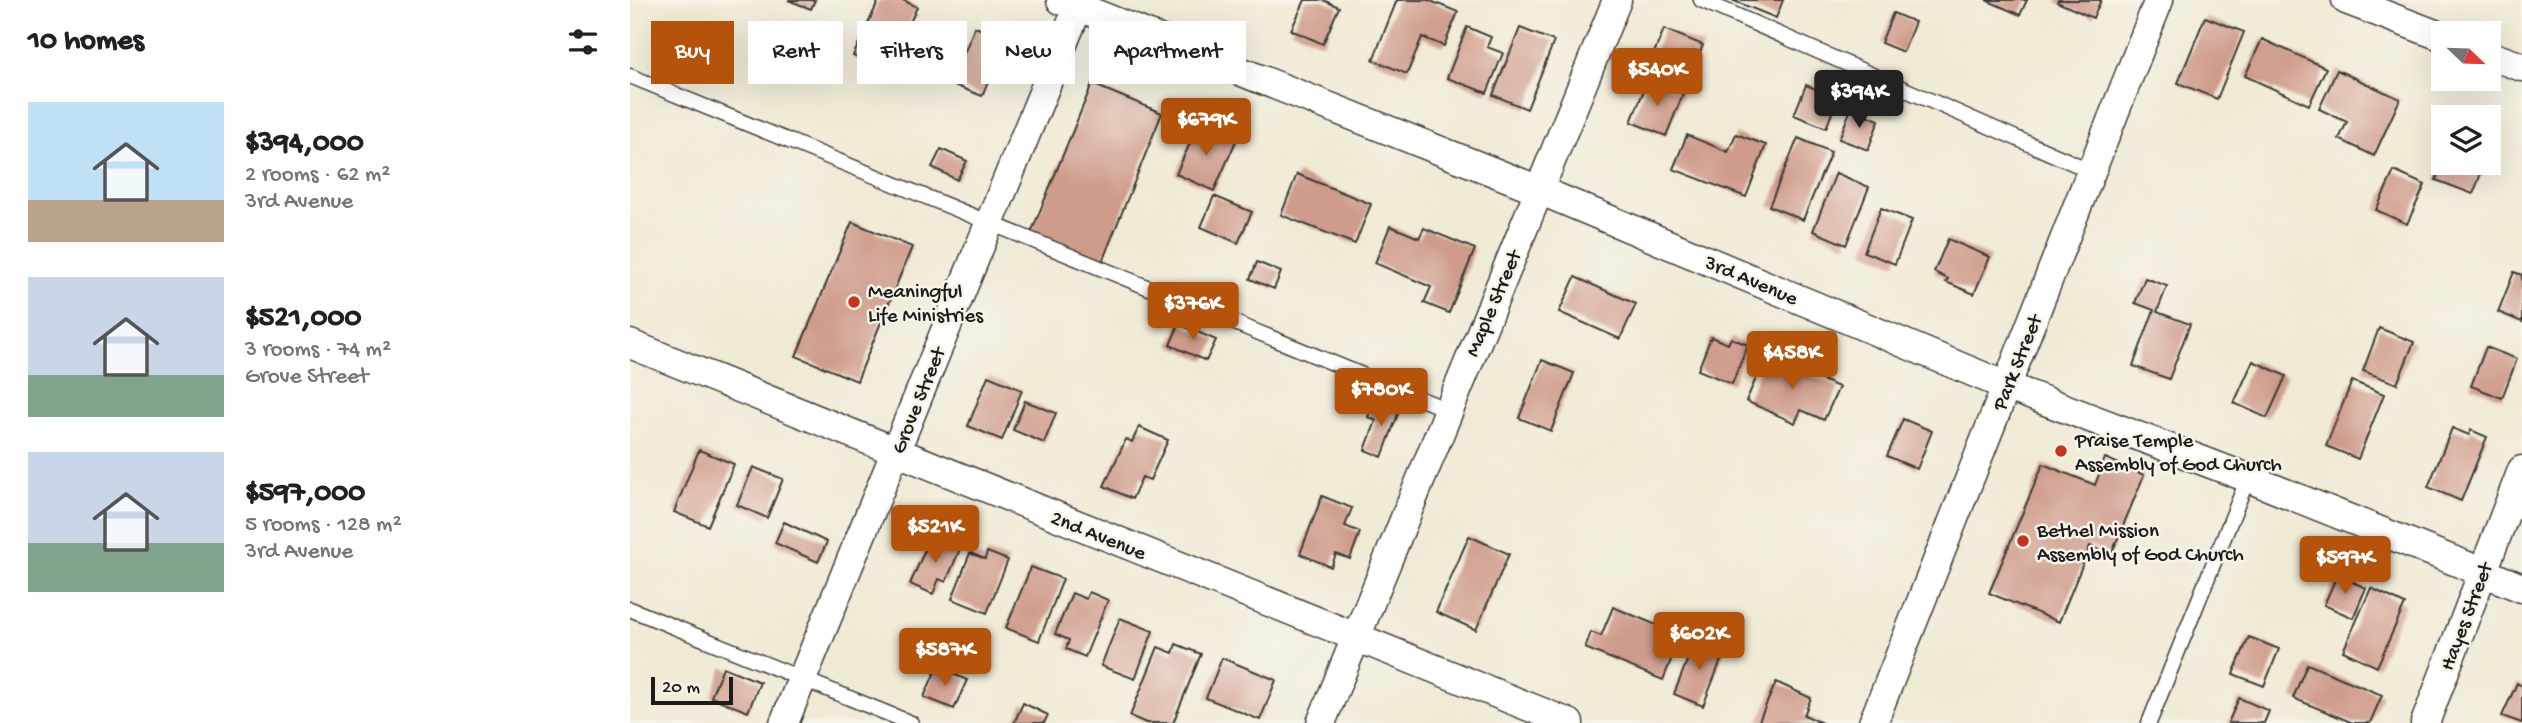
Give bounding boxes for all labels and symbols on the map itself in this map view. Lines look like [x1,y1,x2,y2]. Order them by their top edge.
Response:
north arrow [2431,21,2501,91]
pin: $540K [1608,48,1706,108]
pin: $394K [1810,71,1908,130]
pin: $679K [1157,99,1255,158]
street label: Maple Street [1462,245,1530,361]
street label: 3rd Avenue [1699,251,1802,313]
place label: Meaningful Life Ministries [868,281,984,330]
pin: $376K [1144,282,1242,342]
marker: Meaningful Life Ministries [846,294,862,310]
street label: Park Street [1988,310,2051,416]
pin: $458K [1743,332,1841,391]
street label: Grove Street [888,342,954,458]
pin: $780K [1332,368,1430,428]
place label: Praise Temple Assembly of God Church [2074,430,2282,479]
marker: Praise Temple Assembly of God Church [2053,443,2069,459]
pin: $521K [886,505,984,565]
street label: 2nd Avenue [1046,507,1150,568]
place label: Bethel Mission Assembly of God Church [2036,520,2244,569]
marker: Bethel Mission Assembly of God Church [2015,533,2031,549]
pin: $597K [2296,536,2394,596]
street label: Hayes Street [2436,558,2501,675]
pin: $602K [1650,612,1748,672]
pin: $587K [896,628,994,688]
scale bar [651,674,733,706]

